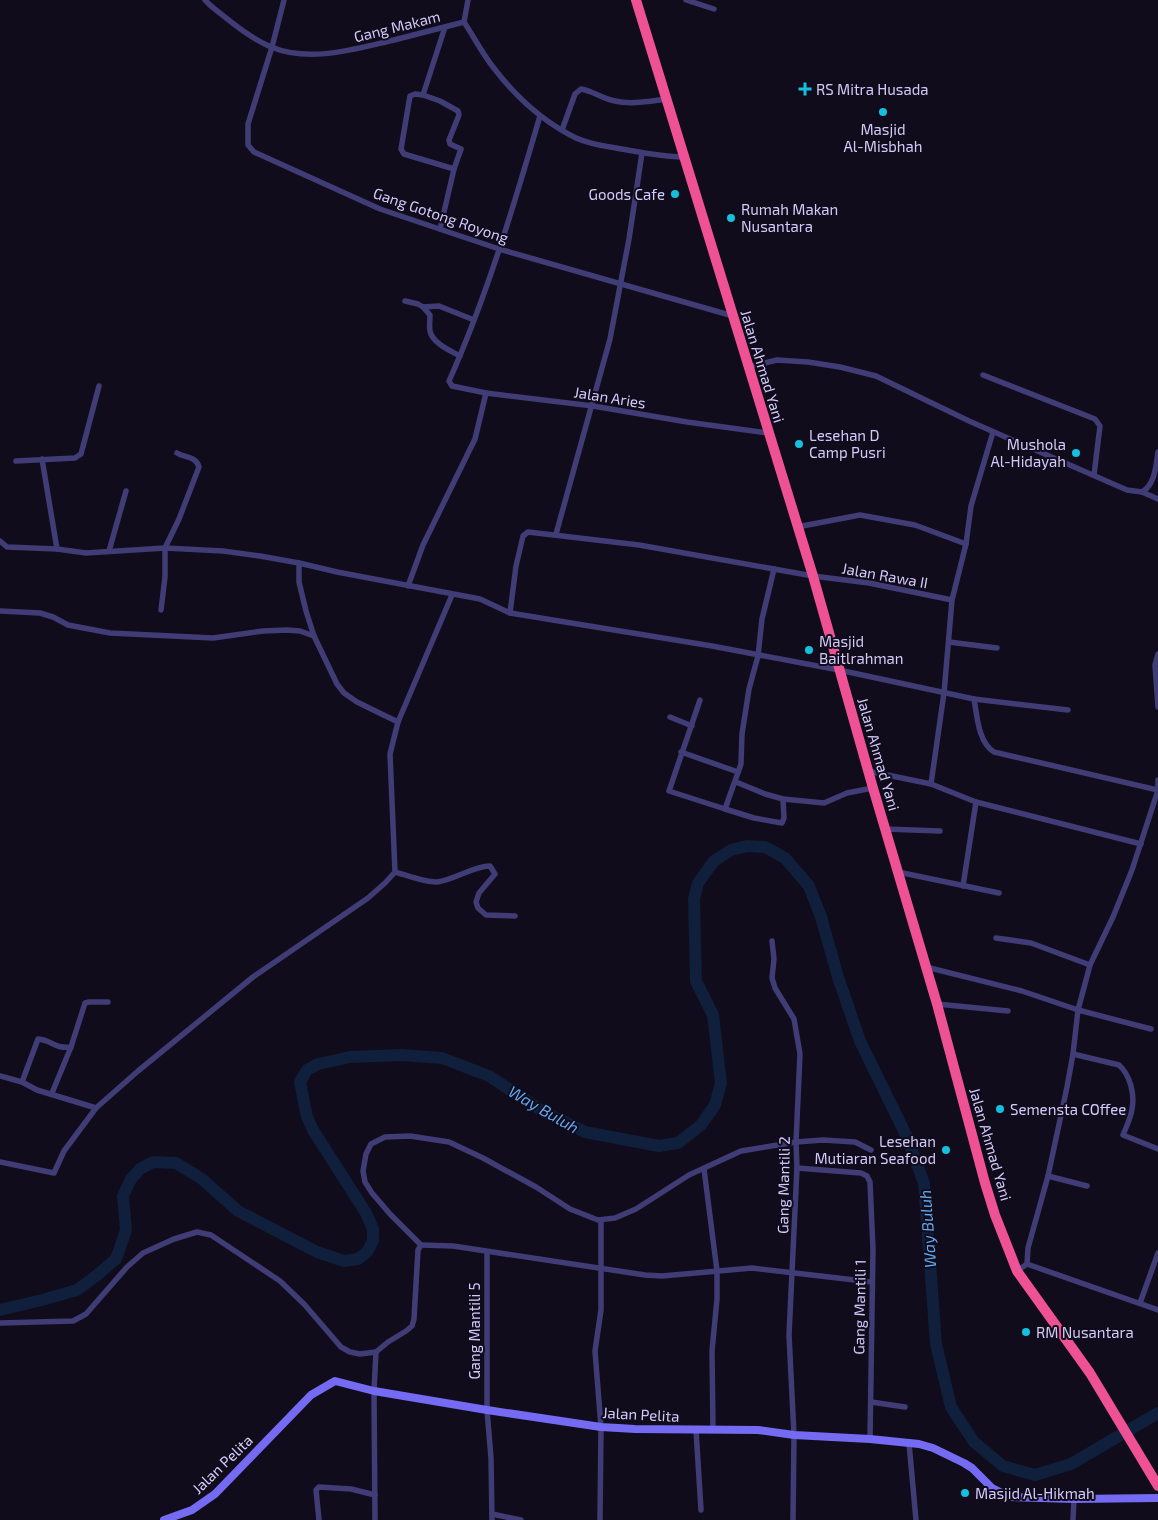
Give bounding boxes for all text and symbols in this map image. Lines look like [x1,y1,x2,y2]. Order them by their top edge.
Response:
street label: Gang Makam [352,7,442,45]
place label: RS Mitra Husada [816,80,928,98]
marker: RS Mitra Husada [798,82,812,96]
marker: Masjid Al-Misbhah [877,106,889,118]
place label: Masjid Al-Misbhah [844,120,922,155]
street label: Gang Gotong Royong [371,183,512,247]
place label: Goods Cafe [589,185,665,203]
marker: Goods Cafe [669,188,681,200]
place label: Rumah Makan Nusantara [741,200,838,235]
marker: Rumah Makan Nusantara [725,212,737,224]
street label: Jalan Ahmad Yani [737,307,789,425]
street label: Jalan Aries [573,382,647,412]
place label: Lesehan D Camp Pusri [809,426,886,461]
place label: Mushola Al-Hidayah [990,435,1066,470]
marker: Lesehan D Camp Pusri [793,438,805,450]
marker: Mushola Al-Hidayah [1070,447,1082,459]
street label: Jalan Rawa II [840,559,930,591]
place label: Masjid Baitlrahman [819,632,903,667]
marker: Masjid Baitlrahman [803,644,815,656]
street label: Jalan Ahmad Yani [854,695,904,813]
water label: Way Buluh [505,1081,583,1138]
street label: Jalan Ahmad Yani [966,1085,1016,1203]
place label: Semensta COffee [1010,1100,1126,1118]
marker: Semensta COffee [994,1103,1006,1115]
place label: Lesehan Mutiaran Seafood [814,1132,936,1167]
street label: Gang Mantili 2 [773,1136,793,1234]
marker: Lesehan Mutiaran Seafood [940,1144,952,1156]
water label: Way Buluh [915,1189,940,1269]
street label: Gang Mantili 1 [849,1259,869,1355]
street label: Gang Mantili 5 [465,1282,483,1380]
place label: RM Nusantara [1036,1323,1134,1341]
marker: RM Nusantara [1020,1326,1032,1338]
street label: Jalan Pelita [602,1403,680,1425]
street label: Jalan Pelita [188,1431,256,1497]
place label: Masjid Al-Hikmah [975,1484,1095,1503]
marker: Masjid Al-Hikmah [959,1487,971,1499]

